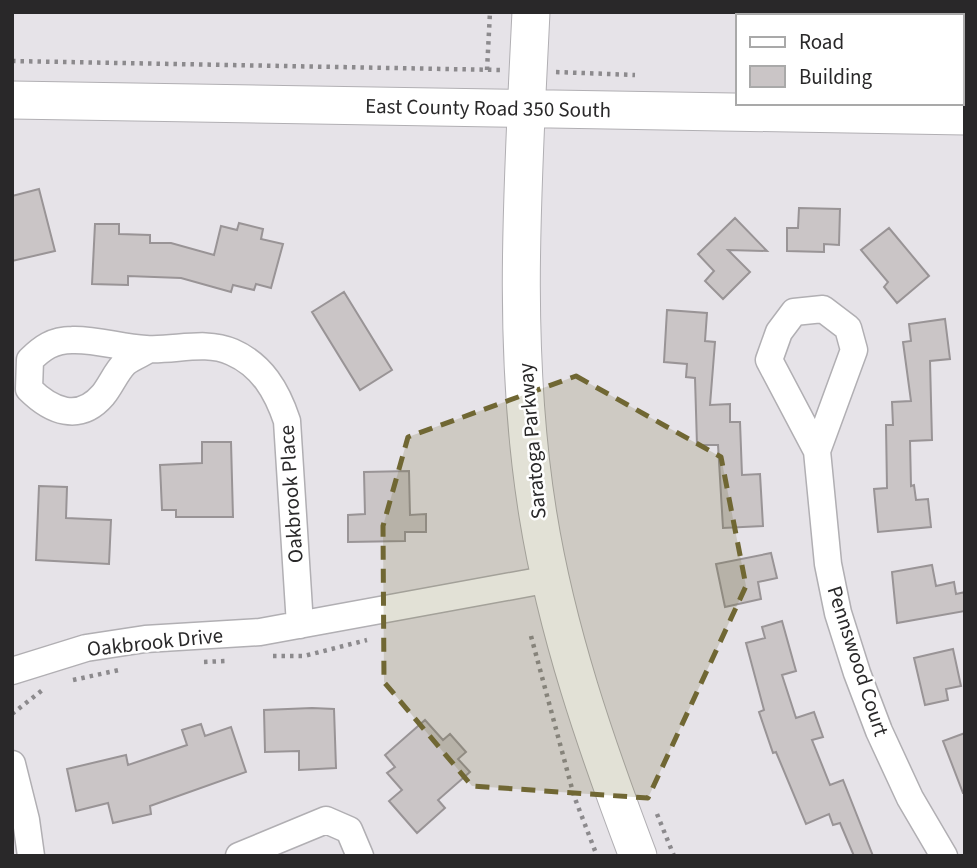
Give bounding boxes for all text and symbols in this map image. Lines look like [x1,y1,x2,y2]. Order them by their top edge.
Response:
legend [736,14,963,105]
text: Road [799,27,844,57]
text: Building [799,62,873,92]
street label: East County Road 350 South [365,91,611,125]
street label: Saratoga Parkway [510,361,554,520]
street label: Oakbrook Place [271,424,311,564]
street label: Pennswood Court [820,582,896,740]
street label: Oakbrook Drive [86,620,224,664]

